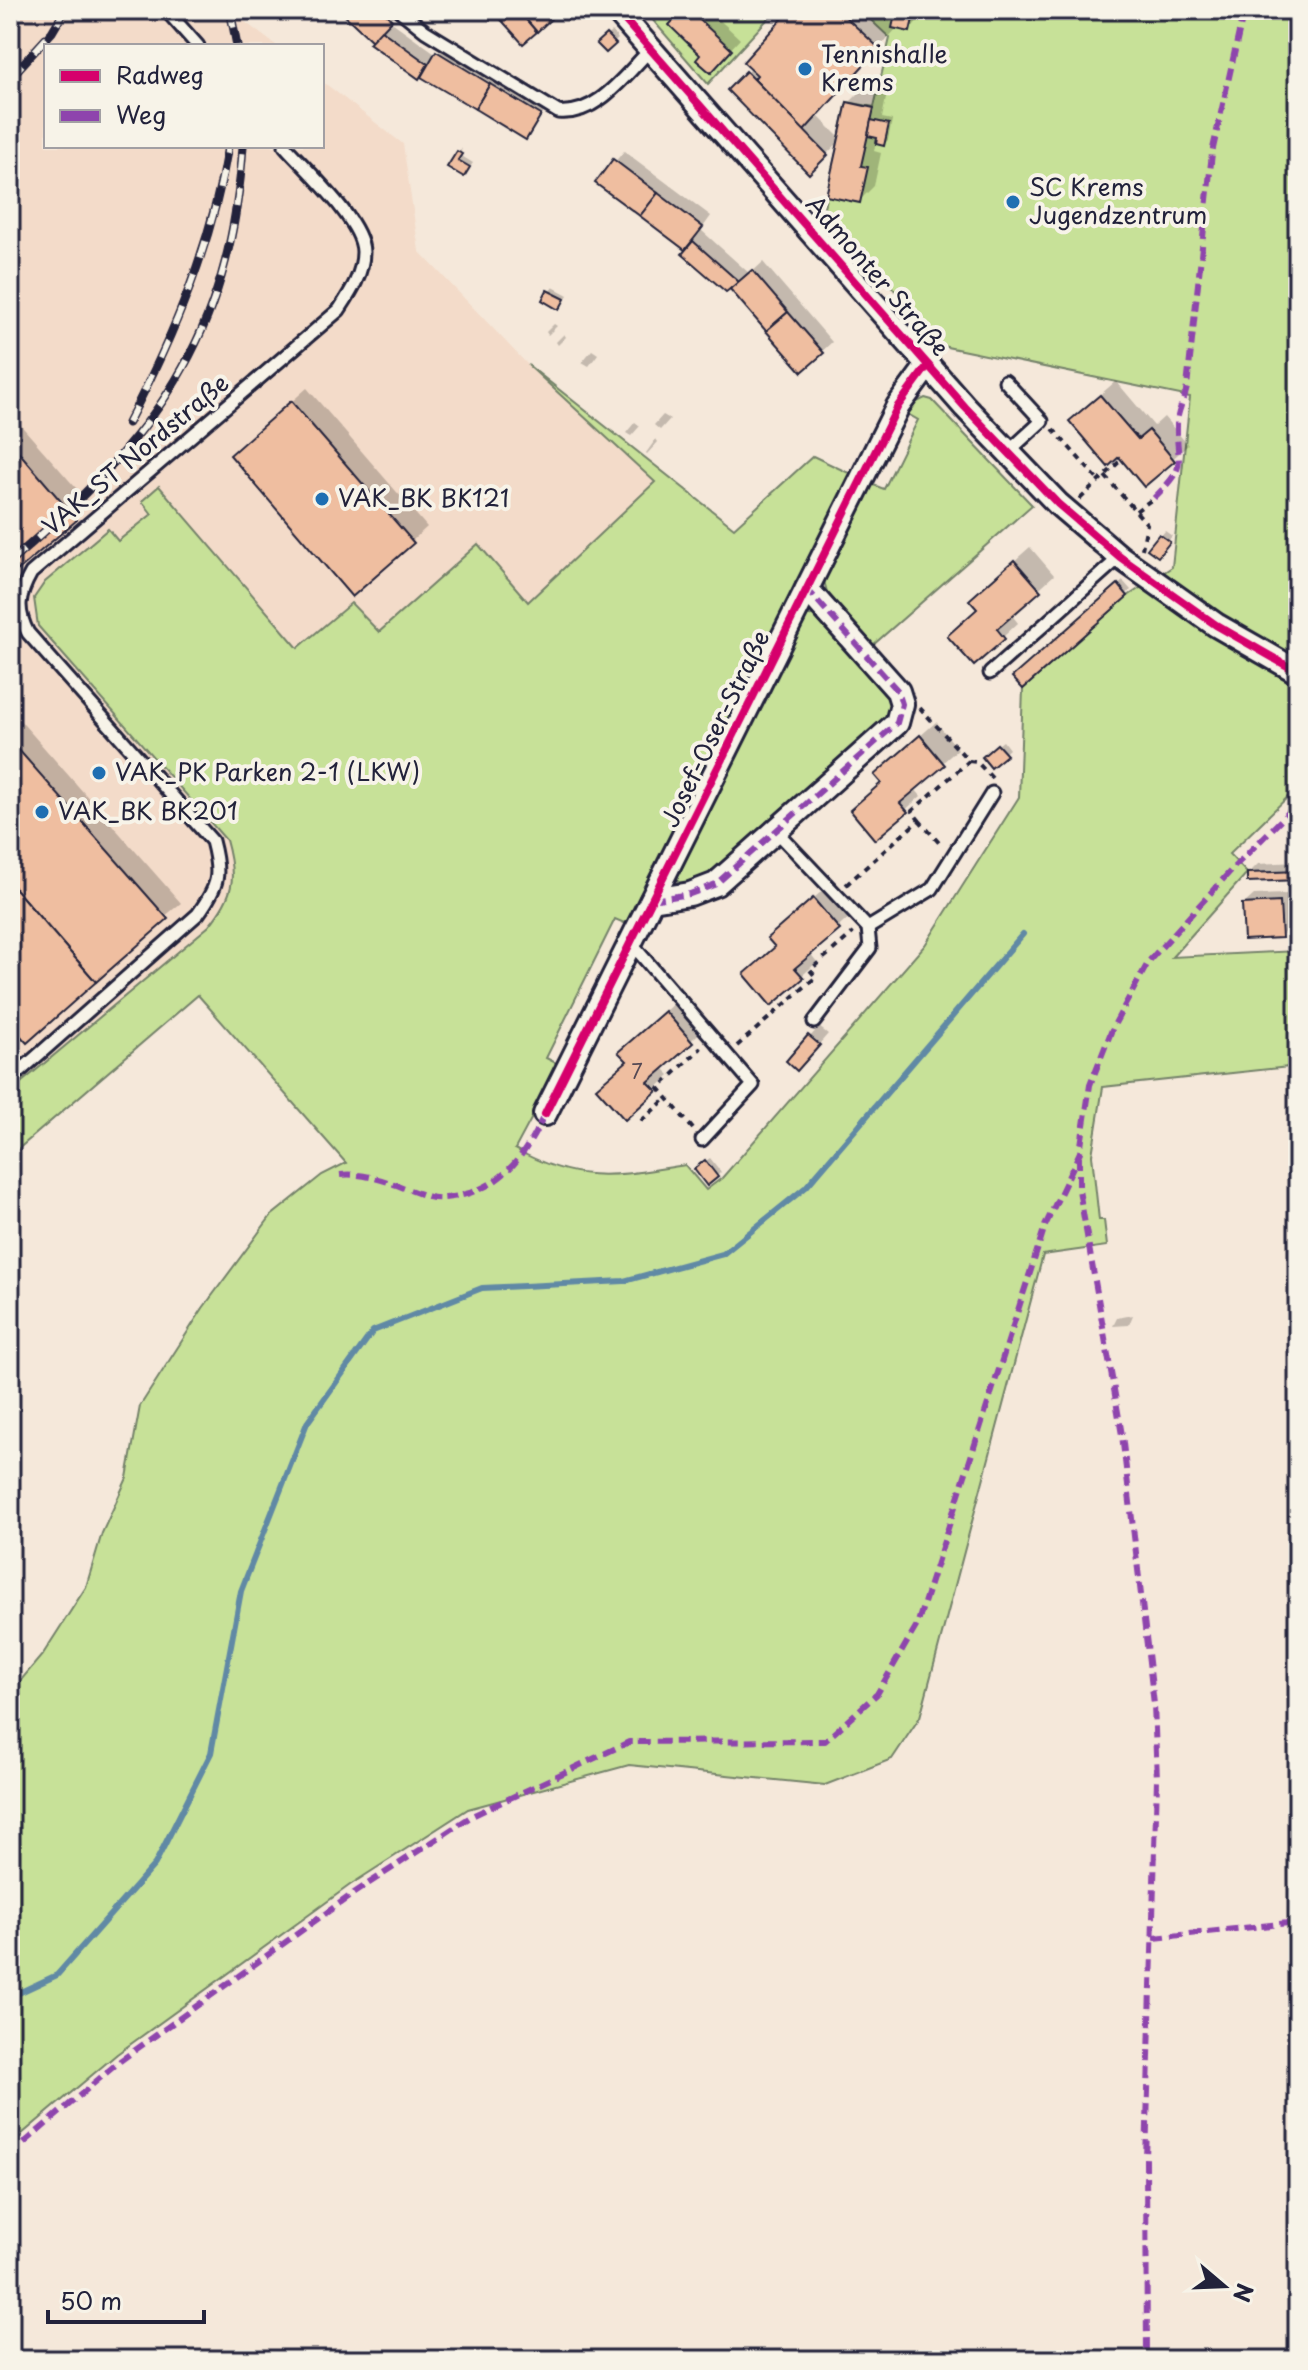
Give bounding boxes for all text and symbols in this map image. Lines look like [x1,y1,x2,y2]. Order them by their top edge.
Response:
place label: Tennishalle Krems [821,35,947,99]
legend [44,44,324,148]
text: Radweg [116,56,204,92]
marker: Tennishalle Krems [796,60,814,78]
text: Weg [116,96,166,132]
place label: SC Krems Jugendzentrum [1029,168,1207,232]
street label: Admonter Straße [798,186,959,363]
marker: SC Krems Jugendzentrum [1004,193,1022,211]
street label: VAK_ST Nordstraße [34,365,236,542]
place label: VAK_BK BK121 [338,479,509,515]
marker: VAK_BK BK121 [313,490,331,508]
street label: Josef-Oser-Straße [651,624,778,833]
place label: VAK_PK Parken 2-1 (LKW) [115,753,420,789]
marker: VAK_PK Parken 2-1 (LKW) [90,764,108,782]
place label: VAK_BK BK201 [58,792,238,828]
marker: VAK_BK BK201 [33,803,51,821]
house number: 7 [631,1056,643,1086]
north arrow [1184,2246,1264,2326]
scale bar [48,2274,204,2324]
text: N [1226,2279,1263,2307]
text: 50 m [60,2282,122,2318]

